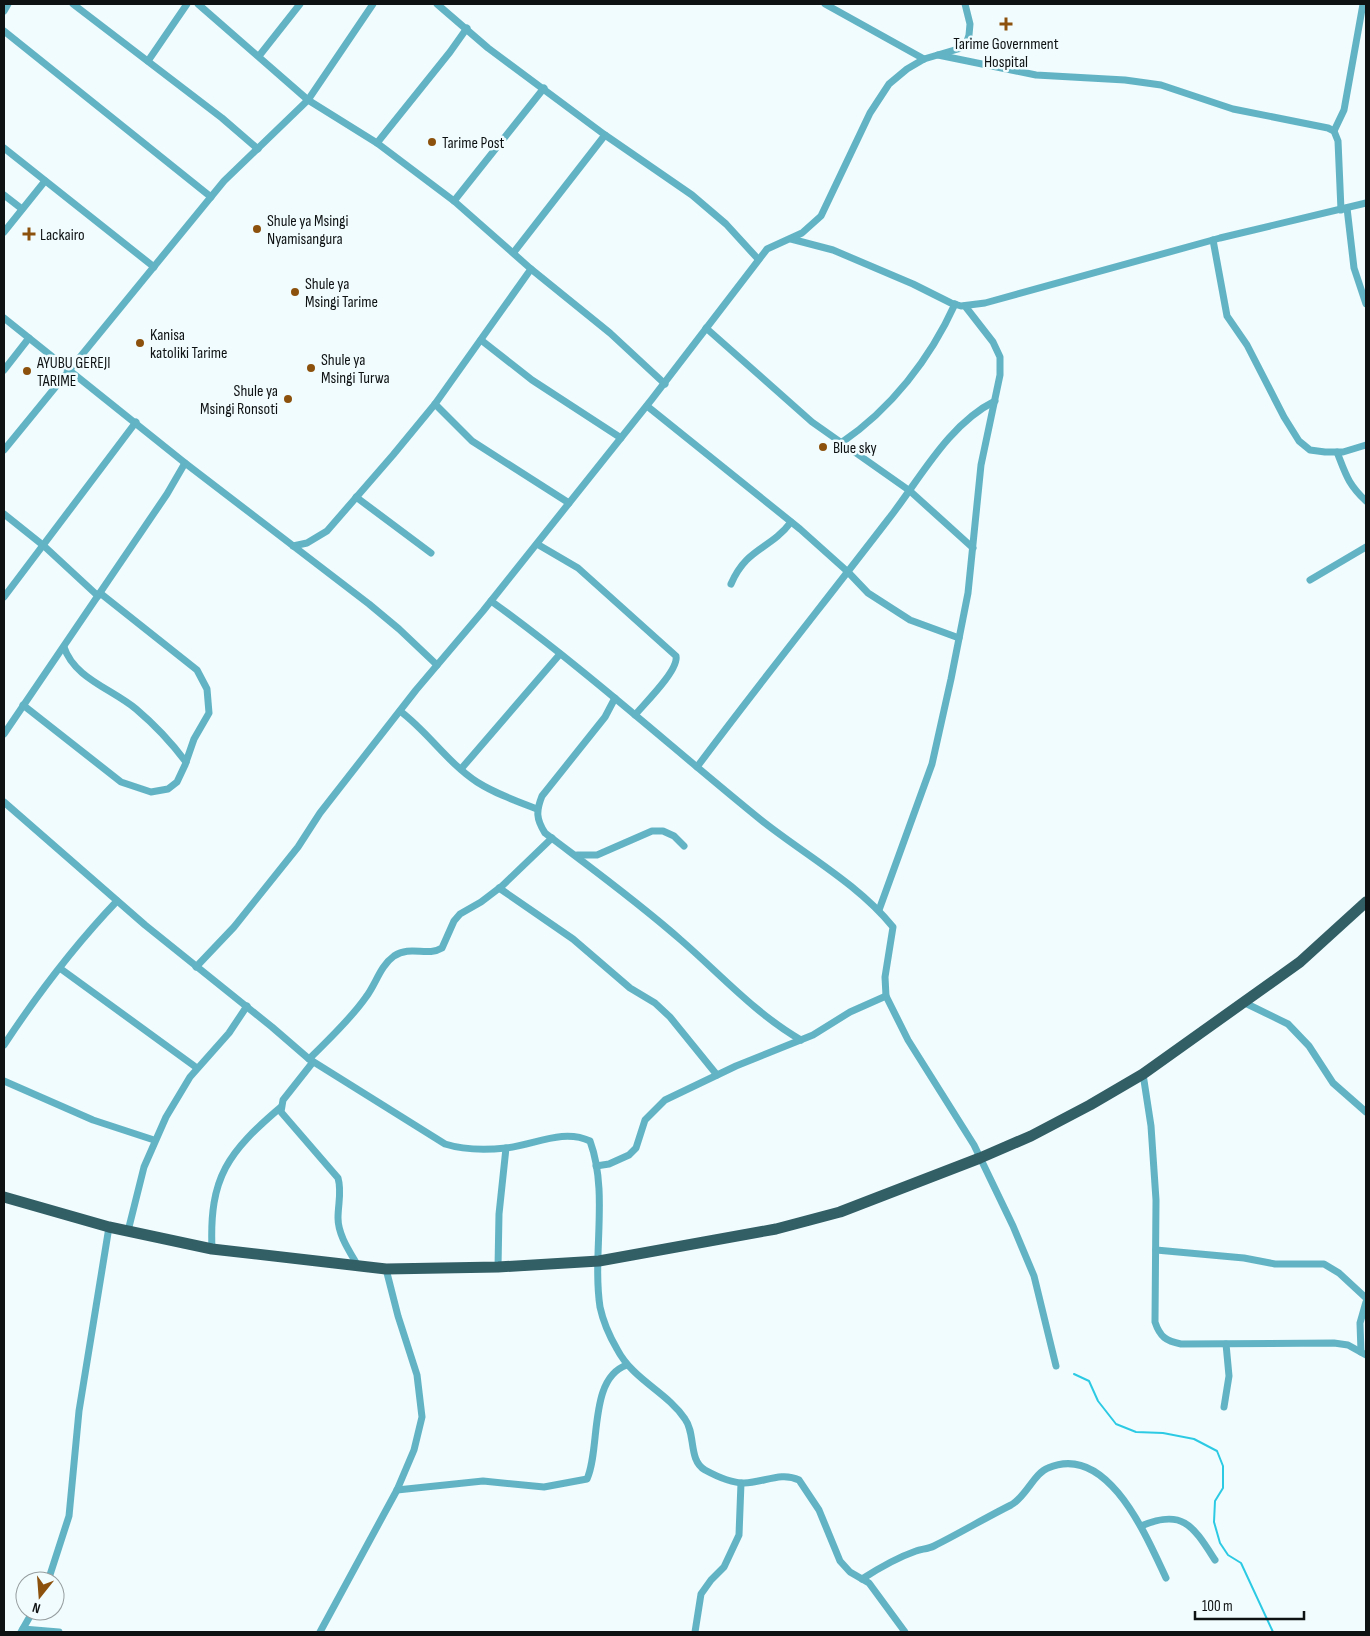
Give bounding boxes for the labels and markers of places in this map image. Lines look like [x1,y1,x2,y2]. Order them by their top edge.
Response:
marker: Tarime Government Hospital [999,17,1013,31]
place label: Tarime Government Hospital [953,35,1059,72]
place label: Tarime Post [442,134,505,153]
marker: Tarime Post [426,136,438,148]
place label: Shule ya Msingi Nyamisangura [267,212,348,249]
marker: Shule ya Msingi Nyamisangura [251,223,263,235]
place label: Lackairo [40,226,85,245]
marker: Lackairo [22,227,36,241]
place label: Shule ya Msingi Tarime [305,275,378,312]
marker: Shule ya Msingi Tarime [289,286,301,298]
place label: Kanisa katoliki Tarime [150,326,227,363]
marker: Kanisa katoliki Tarime [134,337,146,349]
place label: Shule ya Msingi Turwa [321,351,390,388]
place label: AYUBU GEREJI TARIME [36,354,110,391]
marker: Shule ya Msingi Turwa [305,362,317,374]
marker: AYUBU GEREJI TARIME [21,365,33,377]
place label: Shule ya Msingi Ronsoti [200,382,278,419]
marker: Shule ya Msingi Ronsoti [282,393,294,405]
place label: Blue sky [833,439,877,458]
marker: Blue sky [817,441,829,453]

